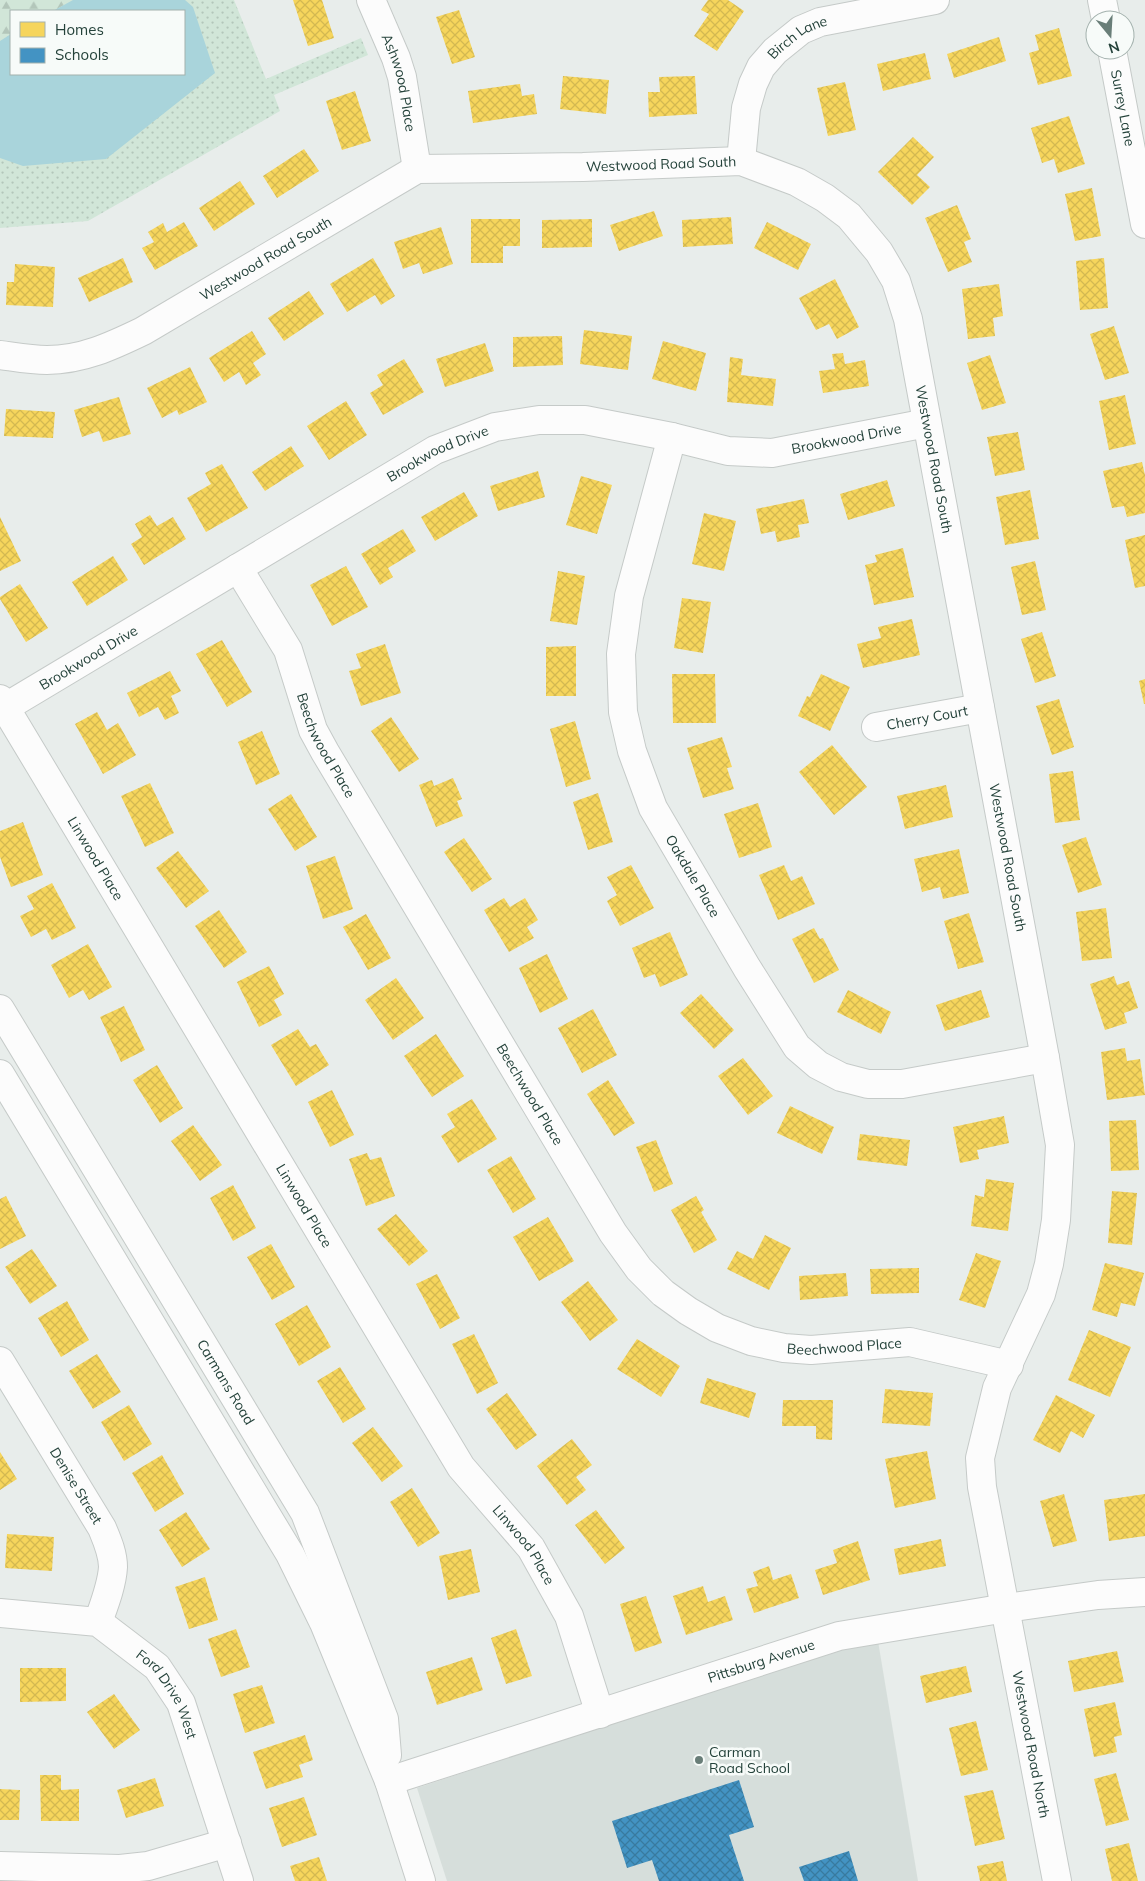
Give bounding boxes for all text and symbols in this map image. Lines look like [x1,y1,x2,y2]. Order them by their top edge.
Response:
legend [10,10,185,75]
north arrow [1085,10,1135,60]
street label: Birch Lane [763,12,829,63]
text: Homes [55,20,104,39]
street label: Ashwood Place [378,31,420,133]
text: N [1106,37,1122,58]
text: Schools [55,45,109,64]
street label: Surrey Lane [1107,68,1139,148]
street label: Westwood Road South [586,152,737,176]
street label: Westwood Road South [196,212,335,304]
street label: Westwood Road South [911,384,957,535]
street label: Brookwood Drive [790,419,903,458]
street label: Brookwood Drive [383,421,491,486]
street label: Brookwood Drive [36,621,141,694]
street label: Beechwood Place [293,691,359,801]
street label: Cherry Court [885,701,970,734]
street label: Westwood Road South [985,782,1030,933]
street label: Linwood Place [64,813,128,904]
street label: Oakdale Place [662,831,724,921]
street label: Beechwood Place [493,1040,567,1148]
street label: Linwood Place [272,1161,336,1251]
street label: Beechwood Place [786,1334,903,1359]
street label: Carmans Road [193,1336,258,1428]
street label: Denise Street [46,1444,106,1527]
street label: Linwood Place [489,1501,559,1588]
street label: Pittsburg Avenue [705,1635,817,1687]
street label: Ford Drive West [133,1645,201,1741]
street label: Westwood Road North [1008,1669,1054,1820]
place label: Carman Road School [709,1743,790,1777]
marker: Carman Road School [693,1754,705,1766]

